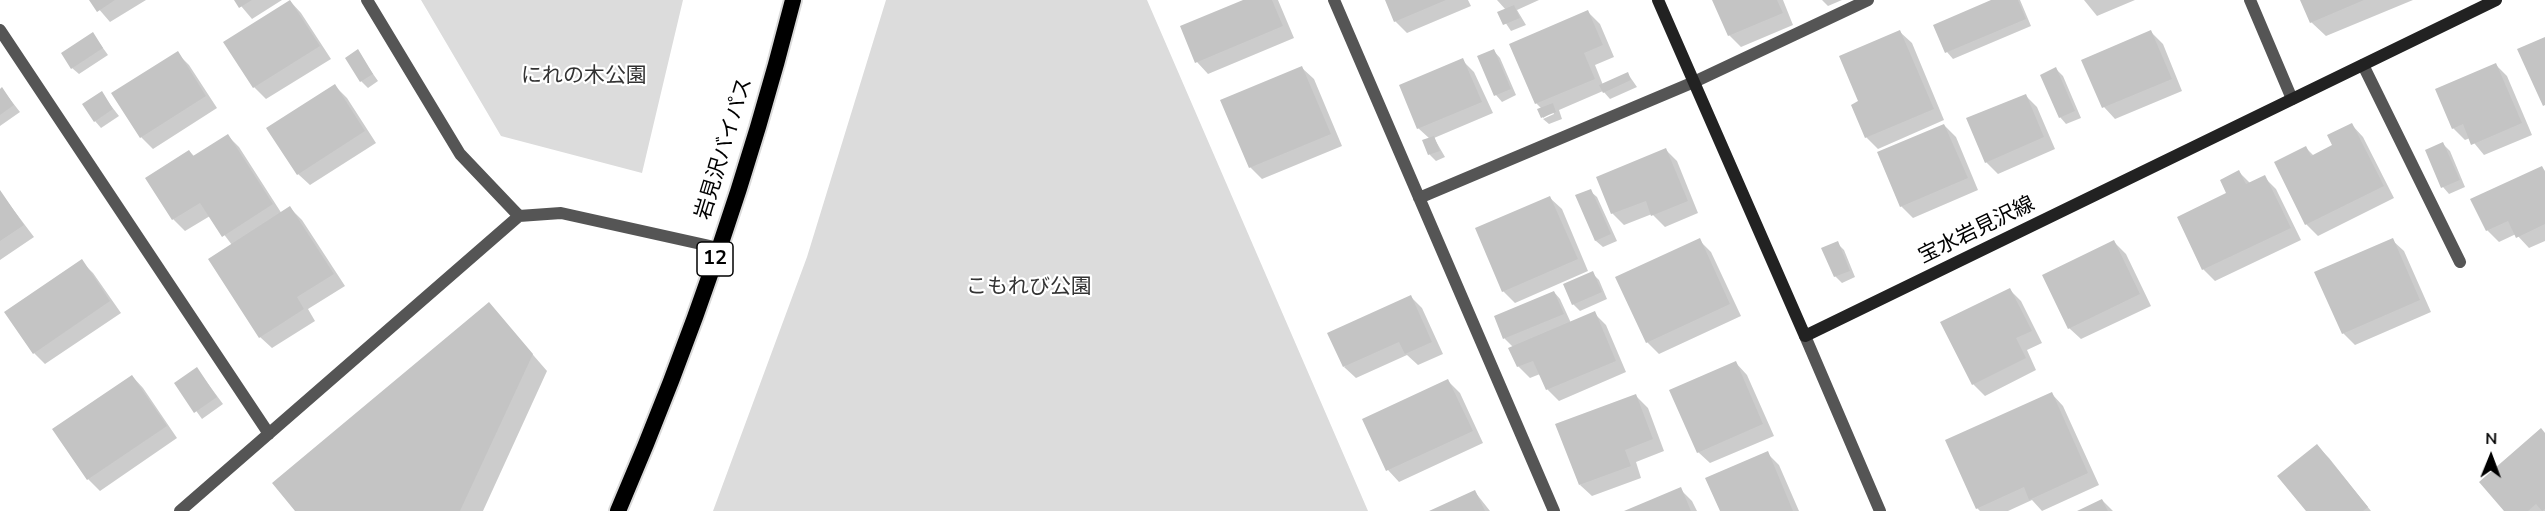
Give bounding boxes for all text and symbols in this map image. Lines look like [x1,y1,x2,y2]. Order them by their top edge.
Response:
park label: にれの木公園 [521,64,647,90]
street label: 岩見沢バイパス [691,75,759,223]
street label: 宝水岩見沢線 [1915,192,2039,270]
road number: 12 [697,242,733,276]
park label: こもれび公園 [966,275,1092,301]
north arrow [2461,427,2521,487]
text: N [2485,428,2497,450]

